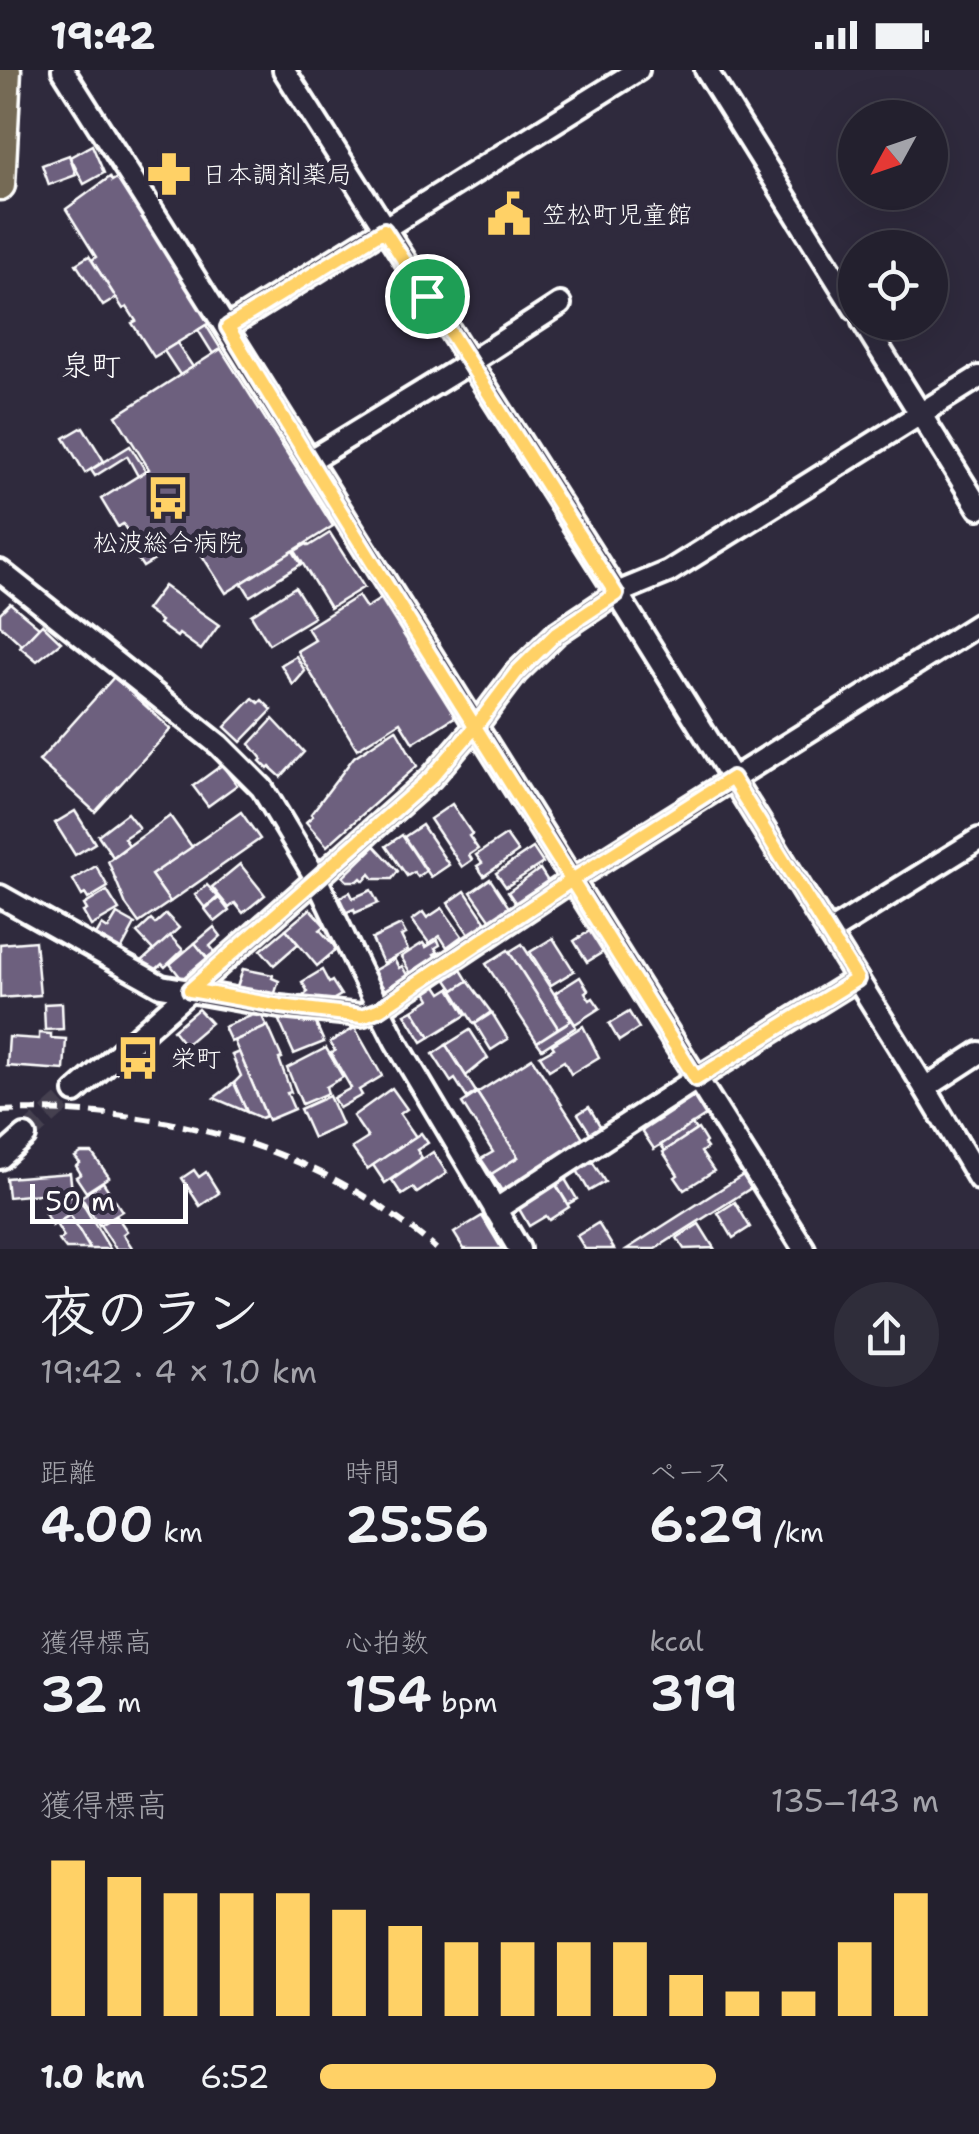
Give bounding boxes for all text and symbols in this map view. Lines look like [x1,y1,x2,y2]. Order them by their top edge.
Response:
text: 19:42 [50,10,155,61]
north arrow [838,100,948,210]
map controls [838,100,948,340]
pharmacy icon: 日本調剤薬局 [145,150,193,198]
place label: 日本調剤薬局 [202,157,352,191]
public building icon: 笠松町児童館 [485,190,533,238]
place label: 笠松町児童館 [542,197,692,231]
button: locate [838,230,948,340]
pin [385,254,470,339]
icon: arrive [400,269,455,324]
district label: 泉町 [61,345,121,386]
bus stop icon: 松波総合病院 [144,474,192,522]
place label: 松波総合病院 [93,525,243,559]
bus stop icon: 栄町 [114,1034,162,1082]
place label: 栄町 [171,1041,221,1075]
scale bar [30,1179,188,1224]
text: 50 m [45,1182,115,1220]
text: 夜のラン [40,1275,260,1349]
button: share [834,1282,939,1387]
text: 19:42 · 4 × 1.0 km [40,1350,317,1393]
text: 距離 [40,1453,96,1491]
text: 時間 [345,1453,401,1491]
text: ペース [649,1453,732,1491]
text: 4.00 [40,1491,154,1558]
text: 25:56 [345,1491,489,1558]
text: 6:29 [649,1491,764,1558]
text: km [154,1513,203,1551]
text: /km [764,1513,824,1551]
text: kcal [649,1622,704,1660]
text: 獲得標高 [40,1623,152,1661]
text: 心拍数 [345,1623,429,1661]
text: 319 [649,1660,738,1727]
text: 32 [40,1661,108,1728]
text: 154 [345,1661,432,1728]
text: m [108,1683,141,1721]
text: bpm [432,1683,498,1721]
text: 135–143 m [771,1779,939,1822]
text: 獲得標高 [40,1783,168,1826]
text: 1.0 km [40,2055,145,2098]
text: 6:52 [200,2055,270,2098]

